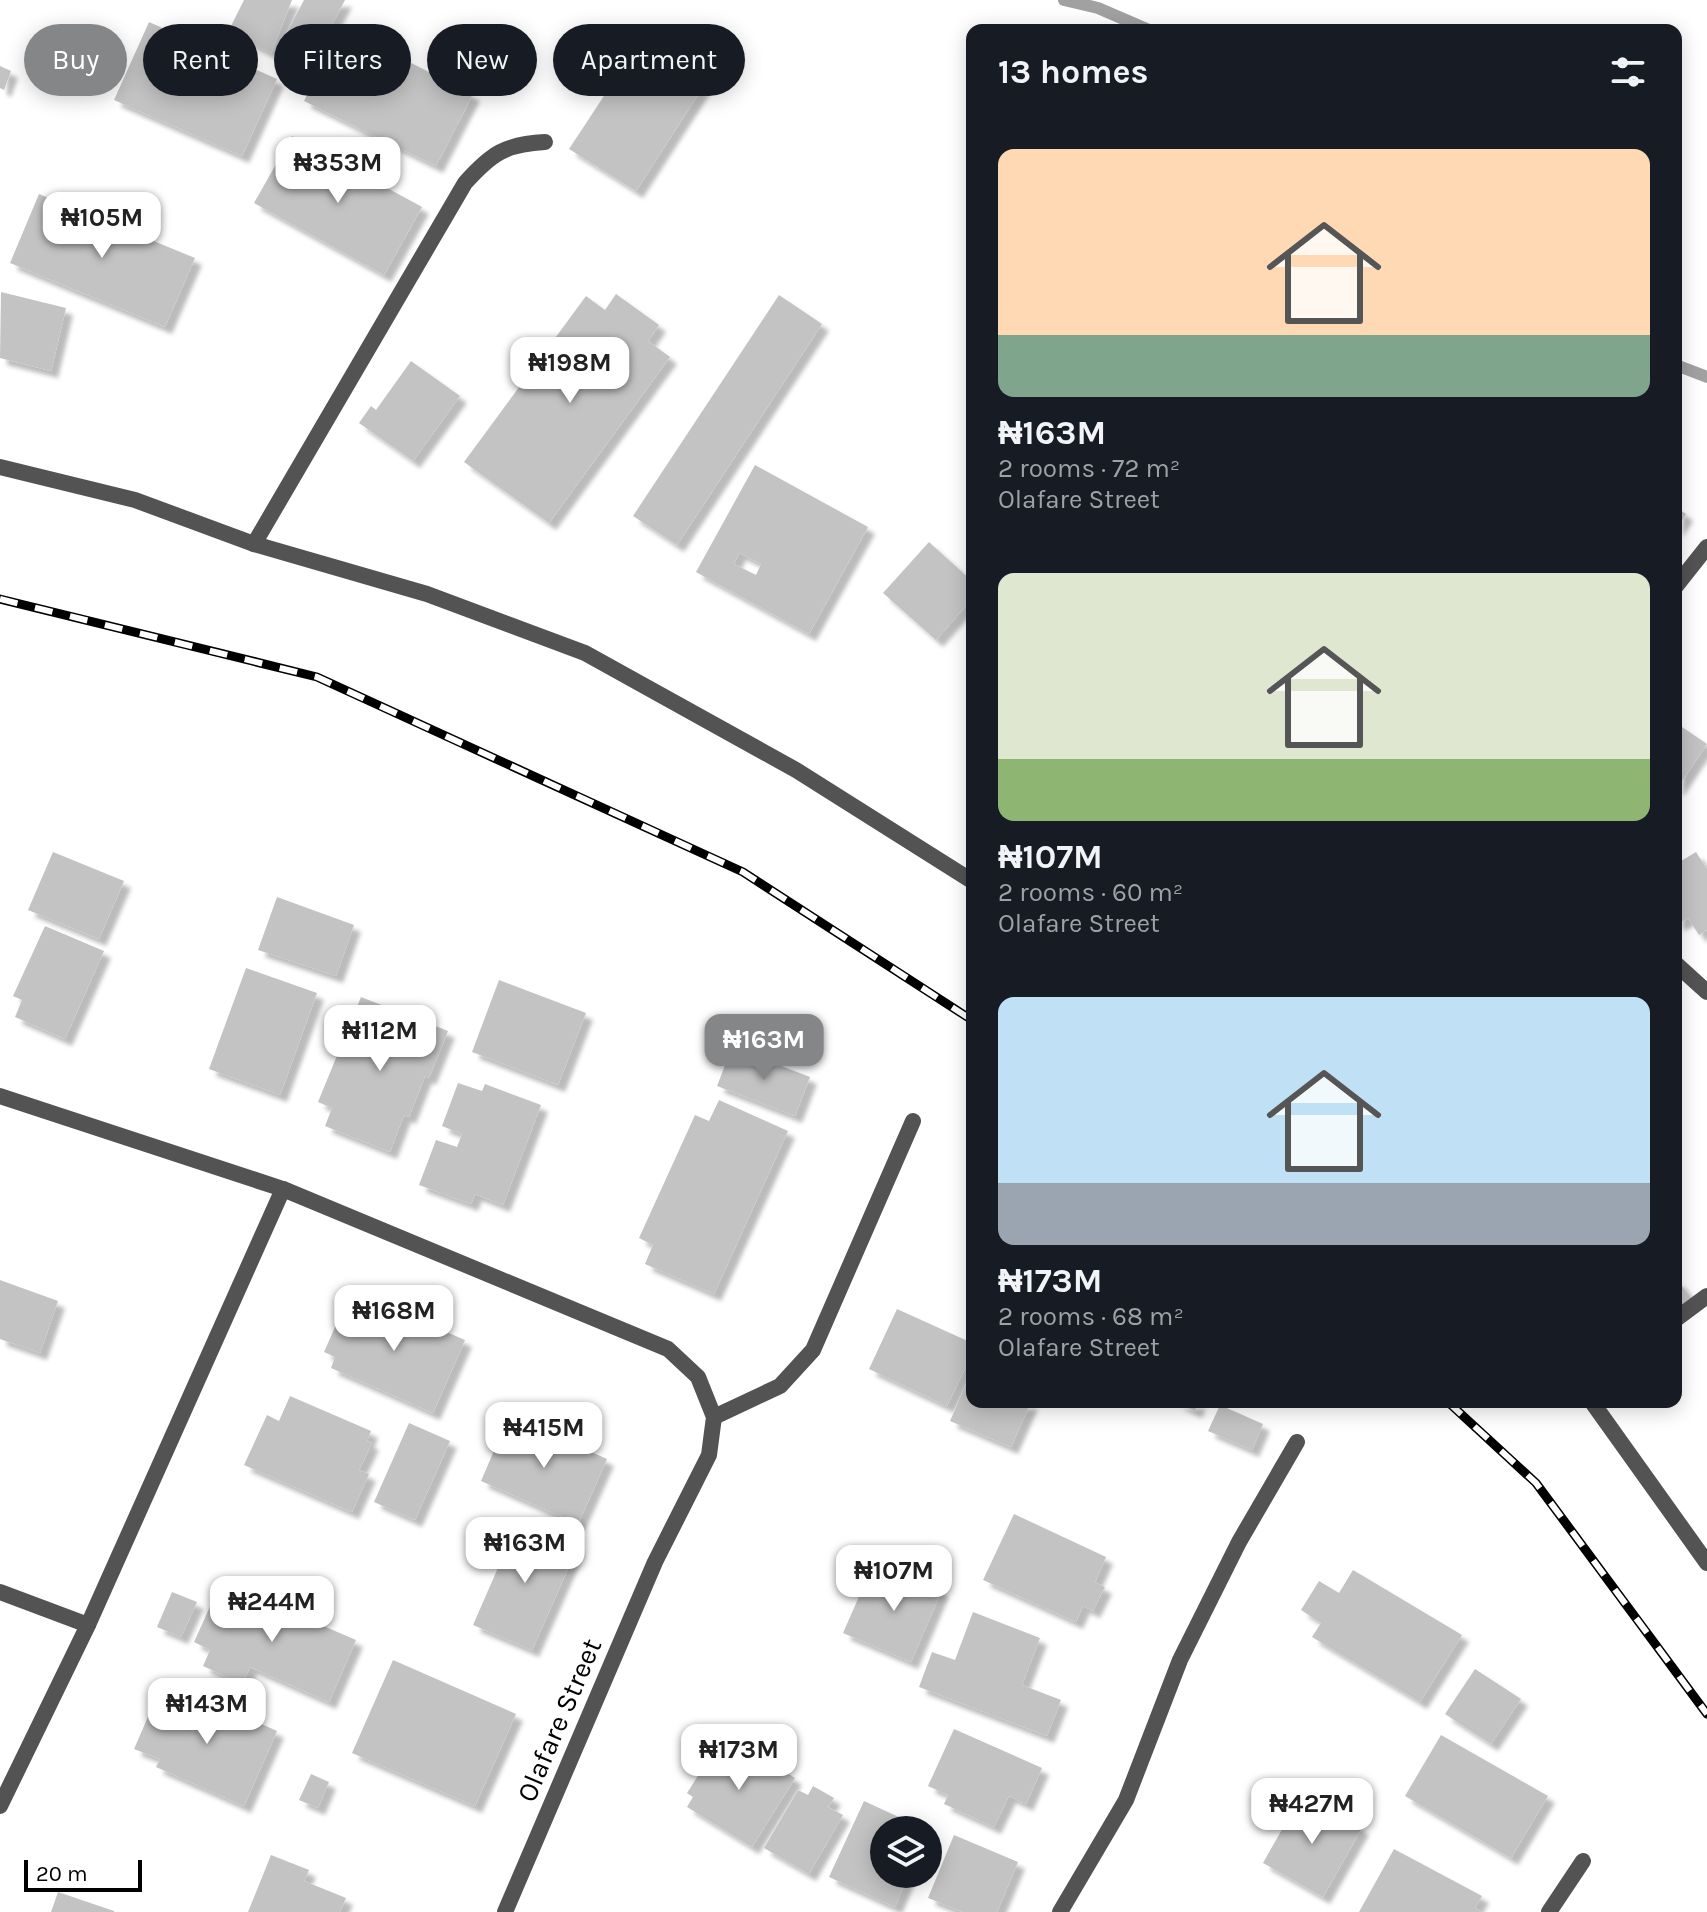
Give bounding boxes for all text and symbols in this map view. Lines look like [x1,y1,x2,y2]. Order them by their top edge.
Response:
chip: Buy [24,24,127,96]
chip: Rent [143,24,258,96]
chip: Filters [274,24,411,96]
chip: New [427,24,537,96]
chip: Apartment [553,24,745,96]
icon: filters [1606,50,1650,94]
text: 13 homes [998,52,1149,92]
pin: ₦353M [282,137,394,205]
text: ₦353M [294,147,383,178]
pin: ₦105M [46,192,158,260]
icon: home [1252,201,1396,345]
text: ₦105M [61,202,143,233]
pin: ₦198M [514,337,626,405]
text: ₦198M [528,347,612,378]
text: ₦163M [998,413,1106,453]
text: 2 rooms · 72 m² [998,453,1180,484]
text: Olafare Street [998,484,1160,515]
icon: home [1252,625,1396,769]
text: ₦107M [998,837,1103,877]
text: 2 rooms · 60 m² [998,877,1183,908]
text: Olafare Street [998,908,1160,939]
pin: ₦112M [324,1005,436,1073]
pin: ₦163M [708,1014,820,1082]
text: ₦112M [342,1015,418,1046]
text: ₦163M [723,1024,805,1055]
icon: home [1252,1049,1396,1193]
text: ₦173M [998,1261,1102,1301]
pin: ₦168M [338,1285,450,1353]
text: ₦168M [352,1295,436,1326]
text: 2 rooms · 68 m² [998,1301,1184,1332]
text: Olafare Street [998,1332,1160,1363]
pin: ₦415M [488,1402,600,1470]
text: ₦415M [503,1412,585,1443]
pin: ₦163M [469,1517,581,1585]
text: ₦163M [484,1527,566,1558]
pin: ₦107M [838,1545,950,1613]
text: ₦107M [854,1555,934,1586]
pin: ₦244M [216,1576,328,1644]
text: ₦244M [228,1586,316,1617]
street label: Olafare Street [510,1633,608,1807]
pin: ₦143M [151,1678,263,1746]
text: ₦143M [166,1688,248,1719]
pin: ₦173M [683,1724,795,1792]
text: ₦173M [699,1734,779,1765]
pin: ₦427M [1256,1778,1368,1846]
text: ₦427M [1269,1788,1355,1819]
map controls [870,1816,942,1888]
button: layers [870,1816,942,1888]
scale bar [24,1856,142,1892]
text: 20 m [36,1861,88,1887]

